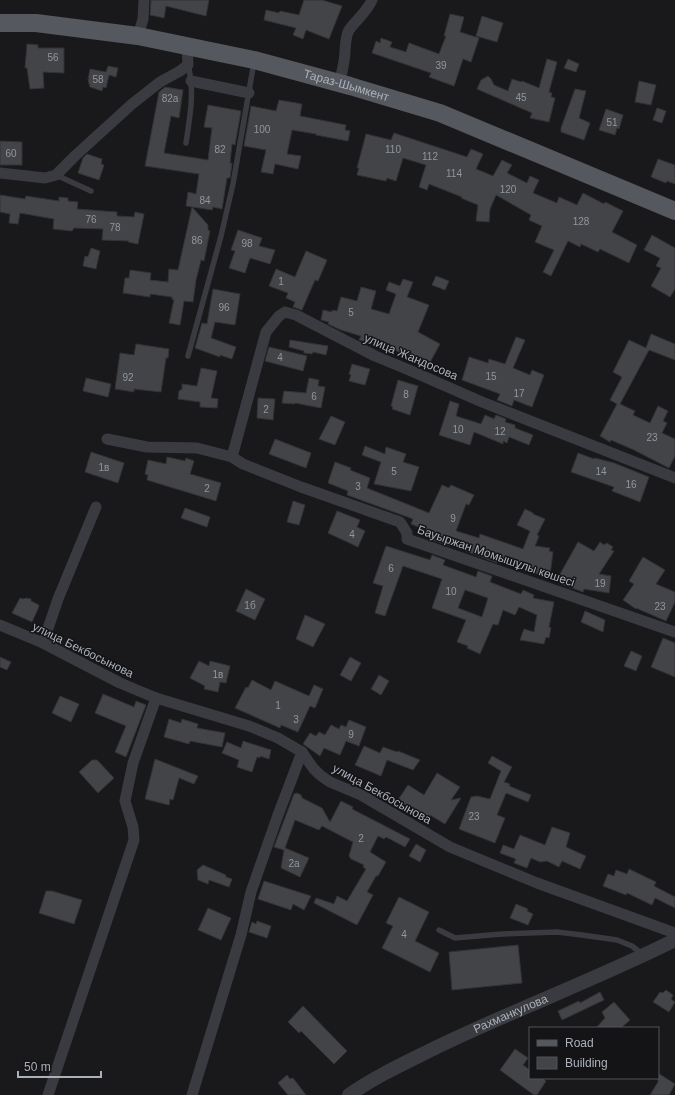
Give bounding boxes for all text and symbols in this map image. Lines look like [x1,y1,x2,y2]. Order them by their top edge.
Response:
house number: 56 [47,52,59,63]
house number: 39 [435,60,447,71]
street label: Тараз-Шымкент [302,67,391,104]
house number: 58 [92,74,104,85]
house number: 45 [515,92,527,103]
house number: 82а [162,93,179,104]
house number: 51 [606,117,618,128]
house number: 100 [254,124,271,135]
house number: 82 [214,144,226,155]
house number: 110 [385,144,401,155]
house number: 60 [5,148,17,159]
house number: 112 [422,151,438,162]
house number: 114 [446,168,462,179]
house number: 120 [500,184,517,195]
house number: 84 [199,195,211,206]
house number: 76 [85,214,97,225]
house number: 128 [573,216,590,227]
house number: 78 [109,222,121,233]
house number: 86 [191,235,203,246]
house number: 98 [241,238,253,249]
house number: 1 [278,276,284,287]
house number: 96 [218,302,230,313]
house number: 5 [348,307,354,318]
street label: улица Жандосова [362,331,460,383]
house number: 4 [277,352,283,363]
house number: 15 [485,371,497,382]
house number: 92 [122,372,134,383]
house number: 17 [513,388,525,399]
house number: 8 [403,389,409,400]
house number: 6 [311,391,317,402]
house number: 2 [263,404,269,415]
house number: 10 [452,424,464,435]
house number: 12 [494,426,506,437]
house number: 23 [646,432,658,443]
house number: 1в [99,462,109,473]
house number: 5 [391,466,397,477]
house number: 14 [595,466,607,477]
house number: 16 [625,479,637,490]
house number: 3 [355,481,361,492]
house number: 2 [204,483,210,494]
house number: 9 [450,513,456,524]
street label: Бауыржан Момышұлы көшесі [415,522,577,590]
house number: 4 [349,529,355,540]
house number: 6 [388,563,394,574]
house number: 19 [594,578,606,589]
house number: 10 [445,586,457,597]
house number: 1б [244,600,256,611]
house number: 23 [654,601,666,612]
street label: улица Бекбосынова [30,619,136,681]
house number: 1в [213,669,223,680]
house number: 1 [275,700,281,711]
house number: 3 [293,714,299,725]
house number: 9 [348,729,354,740]
street label: улица Бекбосынова [330,761,434,827]
house number: 23 [468,811,480,822]
house number: 2 [358,833,364,844]
house number: 2а [288,858,300,869]
house number: 4 [401,929,407,940]
street label: Рахманкулова [471,991,550,1036]
legend [529,1027,659,1079]
text: Road [565,1036,594,1050]
scale bar [18,1053,101,1079]
text: Building [565,1056,608,1070]
text: 50 m [24,1060,51,1074]

